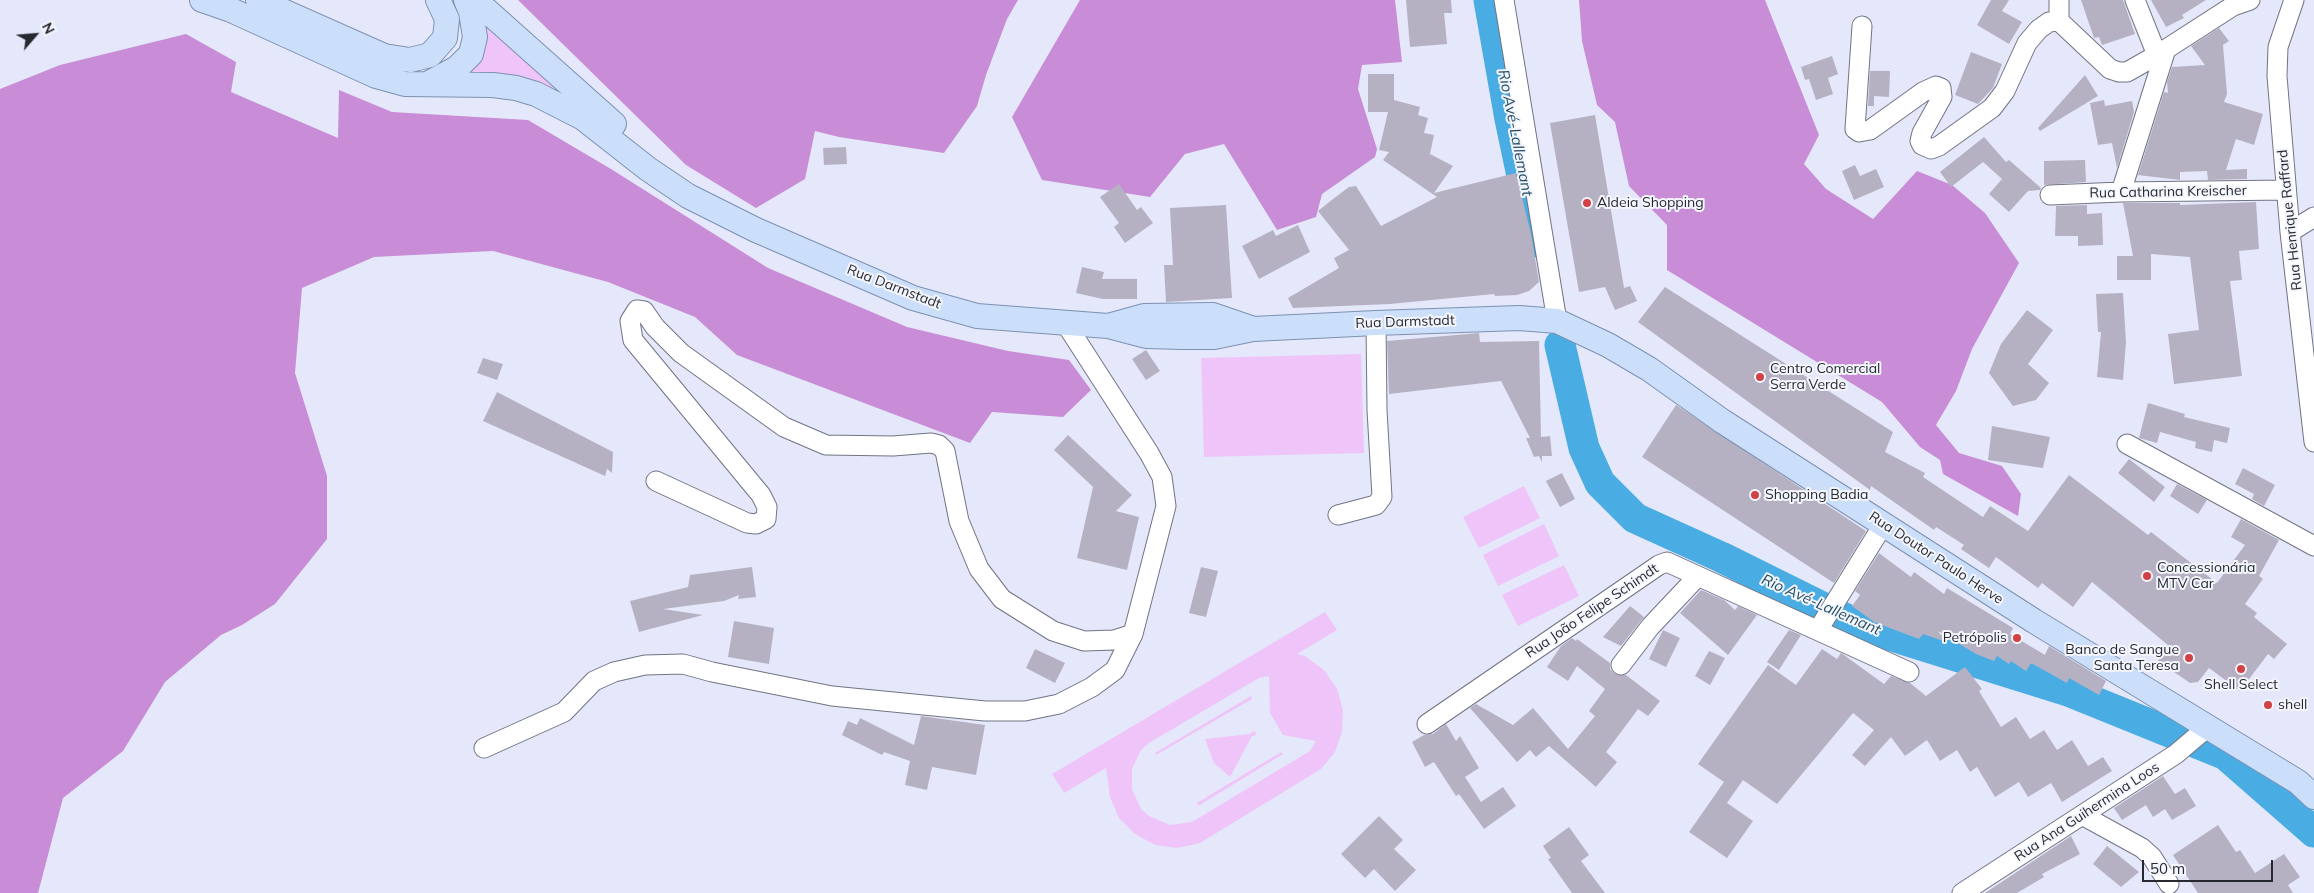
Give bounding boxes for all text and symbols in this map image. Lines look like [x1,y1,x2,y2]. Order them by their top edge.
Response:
north arrow [10,10,60,60]
text: N [38,19,59,37]
water label: Rio Avé‐Lallemant [1494,68,1536,198]
street label: Rua Henrique Raffard [2274,149,2306,291]
street label: Rua Catharina Kreischer [2089,182,2247,202]
place label: Aldeia Shopping [1597,195,1704,211]
marker: Aldeia Shopping [1581,197,1593,209]
street label: Rua Darmstadt [845,261,943,313]
street label: Rua Darmstadt [1355,312,1455,332]
place label: Centro Comercial Serra Verde [1770,361,1880,394]
marker: Centro Comercial Serra Verde [1754,371,1766,383]
place label: Shopping Badia [1765,487,1868,503]
marker: Shopping Badia [1749,489,1761,501]
street label: Rua Doutor Paulo Herve [1866,508,2006,608]
street label: Rua João Felipe Schimdt [1522,560,1662,662]
place label: Concessionária MTV Car [2157,560,2255,592]
marker: Concessionária MTV Car [2141,570,2153,582]
water label: Rio Avé‐Lallemant [1759,571,1883,639]
place label: Petrópolis [1943,630,2007,646]
marker: Petrópolis [2011,632,2023,644]
place label: Banco de Sangue Santa Teresa [2065,642,2179,674]
marker: Banco de Sangue Santa Teresa [2183,652,2195,664]
marker: Shell Select [2235,663,2247,675]
place label: Shell Select [2204,677,2278,693]
place label: shell [2278,697,2307,713]
marker: shell [2262,699,2274,711]
street label: Rua Ana Guihermina Loos [2011,759,2163,865]
scale bar [2144,850,2275,882]
text: 50 m [2150,859,2185,878]

